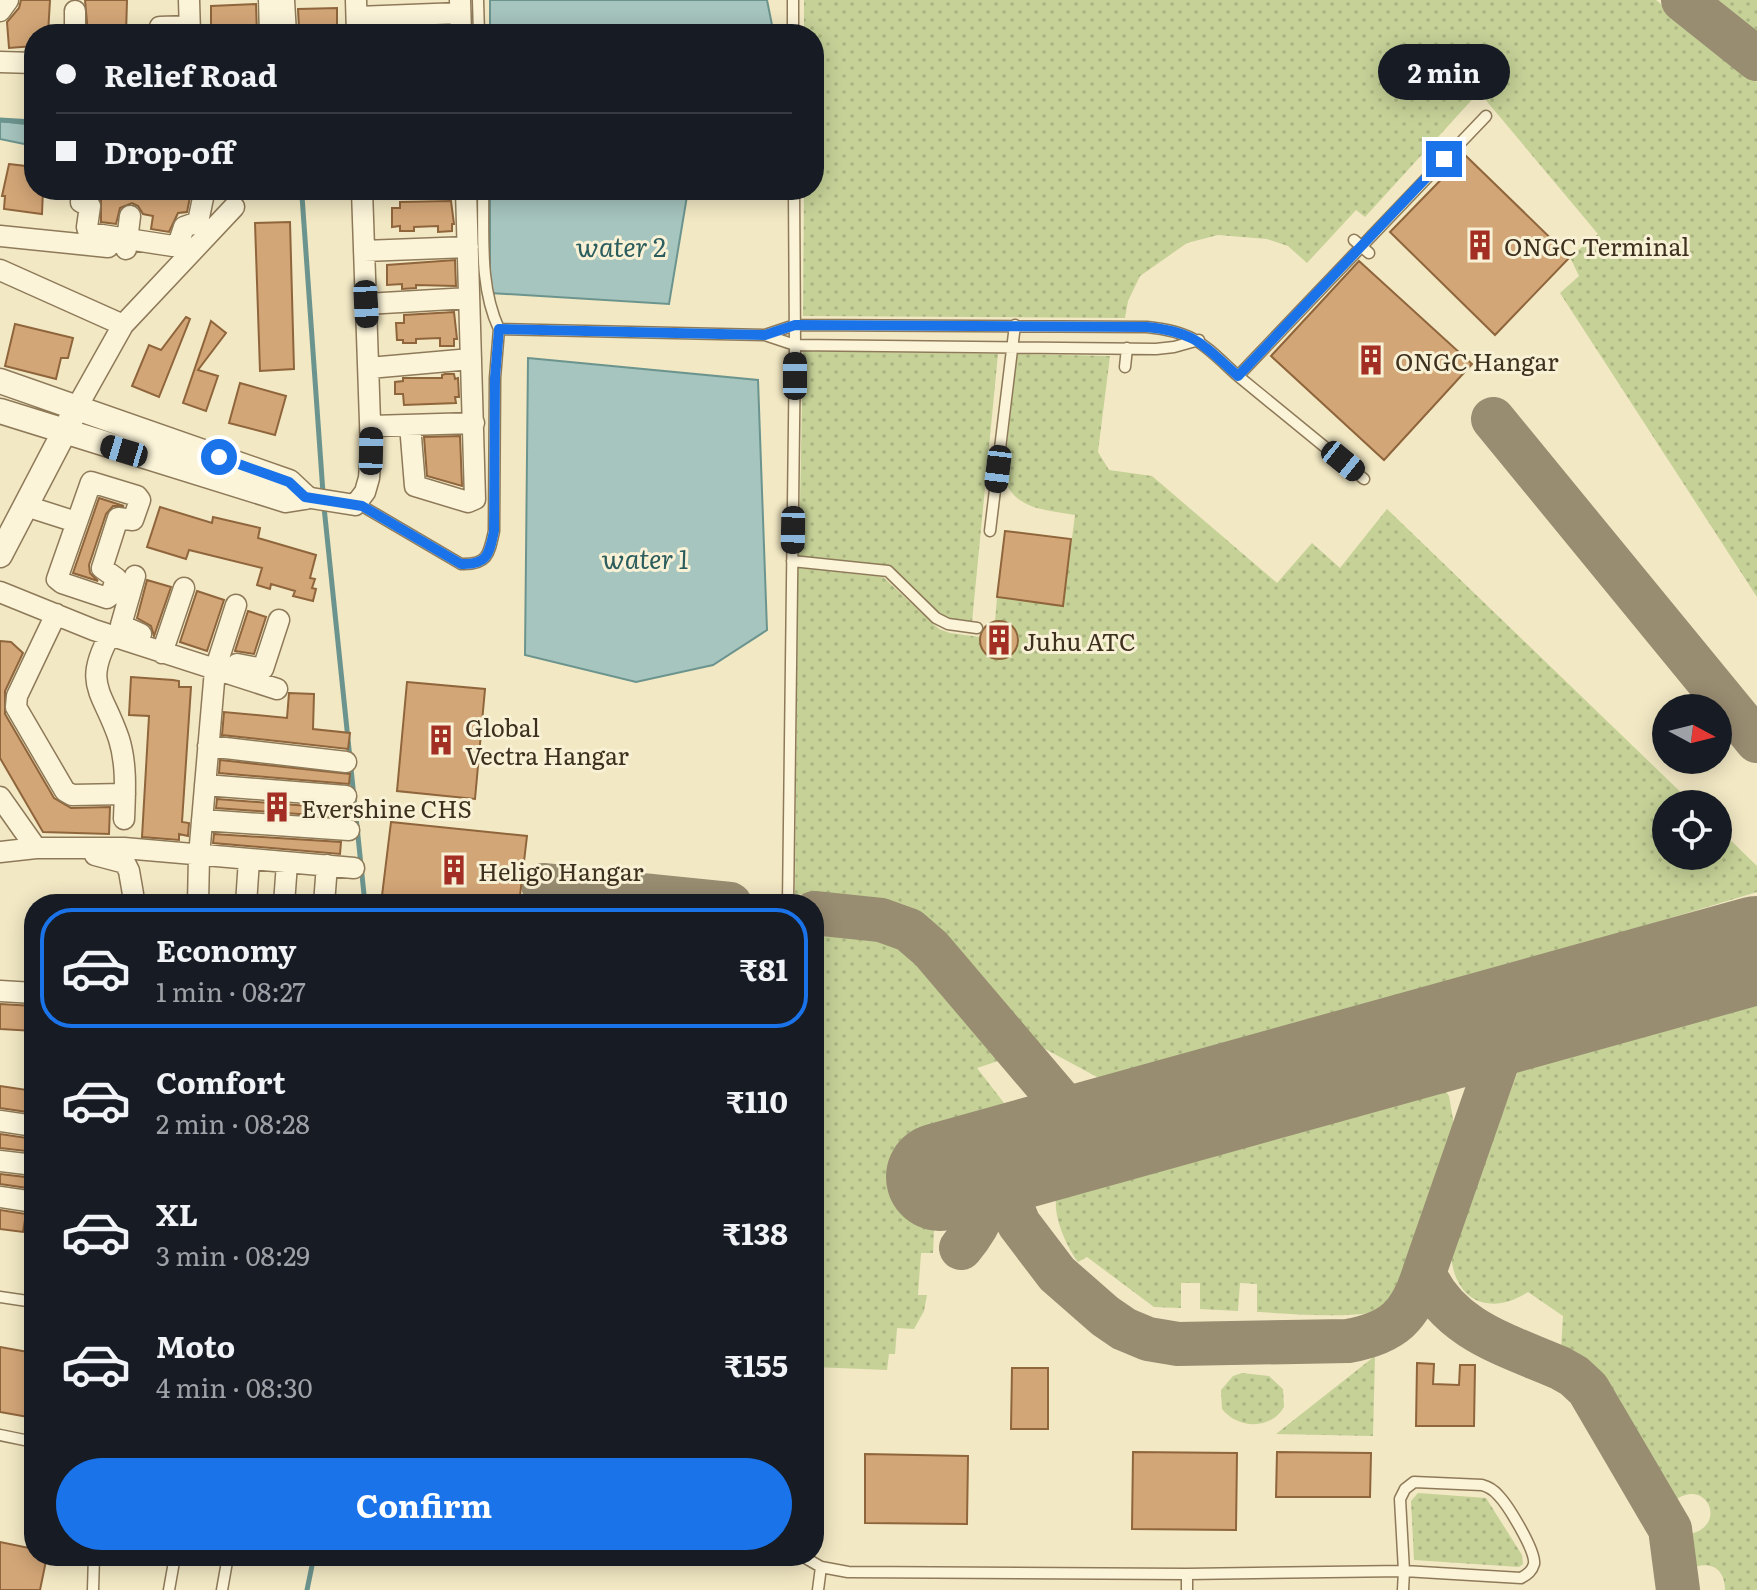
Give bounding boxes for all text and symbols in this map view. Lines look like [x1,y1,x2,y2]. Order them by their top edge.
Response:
callout: 2 min [1378,43,1510,99]
text: Relief Road [104,52,277,96]
text: 2 min [1408,52,1480,91]
text: Drop-off [104,129,234,173]
route end [1426,141,1462,177]
water label: water 2 [576,226,666,265]
building icon: ONGC Terminal [1463,228,1497,262]
place label: ONGC Terminal [1504,228,1689,263]
car [353,279,379,329]
building icon: ONGC Hangar [1354,343,1388,377]
place label: ONGC Hangar [1395,343,1559,378]
car [783,352,807,400]
car [359,427,383,475]
car [98,433,150,469]
car [1317,437,1369,485]
route start [201,439,237,475]
car [983,444,1013,494]
car [781,506,805,554]
water label: water 1 [602,538,689,577]
building icon: Juhu ATC [982,623,1016,657]
place label: Juhu ATC [1023,623,1136,658]
north arrow [1652,694,1732,774]
map controls [1652,694,1732,870]
place label: Global Vectra Hangar [465,709,630,772]
building icon: Global Vectra Hangar [424,723,458,757]
building icon: Evershine CHS [260,790,294,824]
place label: Evershine CHS [301,790,472,825]
button: locate [1652,790,1732,870]
building icon: Heligo Hangar [437,853,471,887]
place label: Heligo Hangar [478,853,644,888]
text: Economy [156,927,296,971]
icon: car [60,932,132,1004]
text: ₹81 [739,946,788,990]
text: 1 min · 08:27 [156,971,306,1010]
text: Comfort [156,1059,286,1103]
icon: car [60,1064,132,1136]
text: ₹110 [726,1078,788,1122]
text: 2 min · 08:28 [156,1103,310,1142]
text: XL [156,1191,198,1235]
icon: car [60,1196,132,1268]
text: ₹138 [723,1210,788,1254]
text: 3 min · 08:29 [156,1235,310,1274]
text: Moto [156,1323,235,1367]
icon: car [60,1328,132,1400]
text: ₹155 [724,1342,788,1386]
text: 4 min · 08:30 [156,1367,313,1406]
button: Confirm [56,1458,792,1550]

